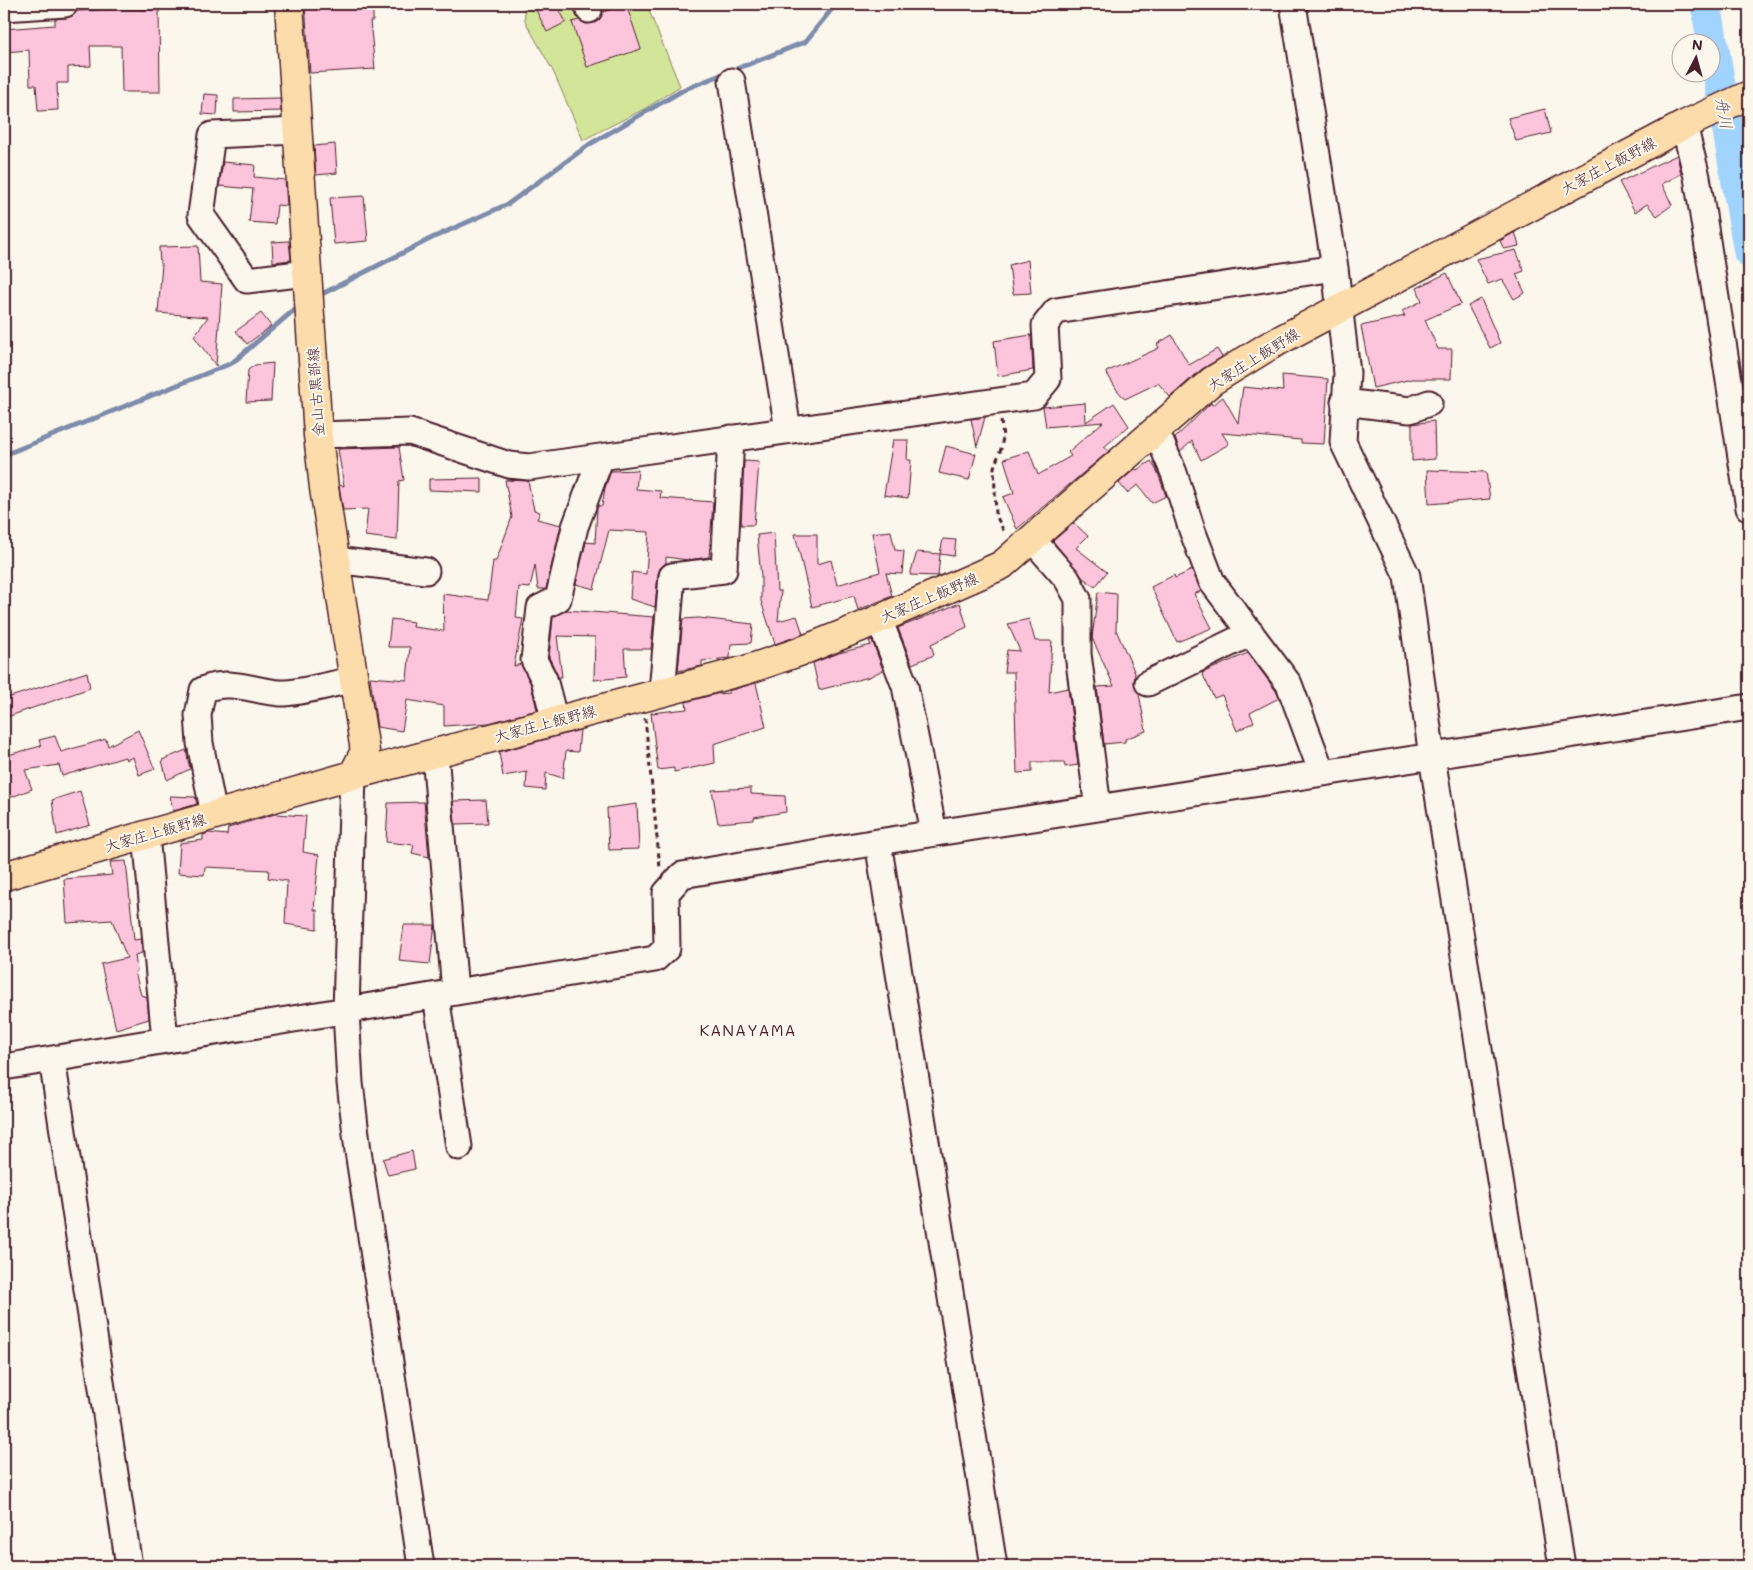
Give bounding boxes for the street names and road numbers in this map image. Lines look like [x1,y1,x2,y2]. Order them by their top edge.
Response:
street label: 大家庄上飯野線 [1557,132,1659,198]
street label: 大家庄上飯野線 [1203,323,1303,395]
street label: 金山古黒部線 [302,346,328,438]
street label: 大家庄上飯野線 [877,567,981,627]
street label: 大家庄上飯野線 [492,700,598,746]
street label: 大家庄上飯野線 [102,808,208,856]

